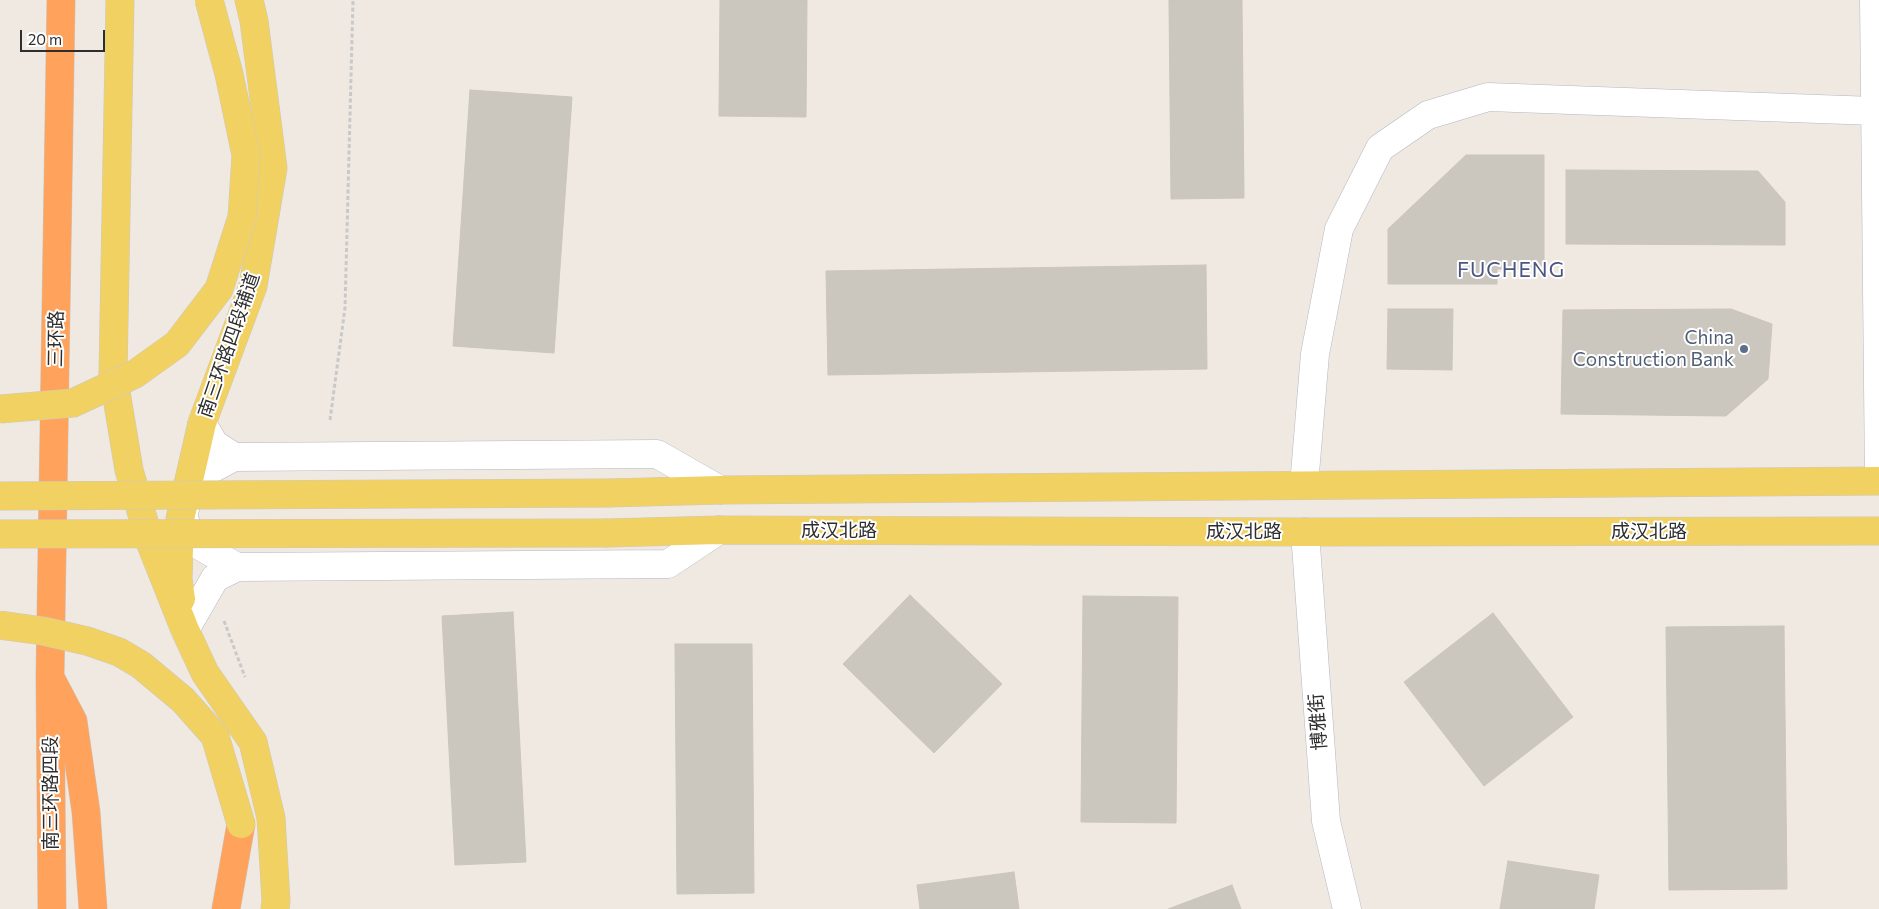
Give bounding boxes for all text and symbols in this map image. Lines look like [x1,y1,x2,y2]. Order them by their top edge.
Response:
scale bar [22,20,108,52]
text: 20 m [28,30,62,48]
district label: FUCHENG [1456,257,1566,283]
street label: 南三环路四段辅道 [193,269,265,421]
street label: 三环路 [44,310,68,368]
place label: China Construction Bank [1573,327,1734,371]
marker: China Construction Bank [1738,343,1750,355]
street label: 成汉北路 [801,520,877,542]
street label: 成汉北路 [1206,521,1282,543]
street label: 成汉北路 [1611,521,1687,543]
street label: 博雅街 [1305,693,1331,751]
street label: 南三环路四段 [40,736,62,850]

